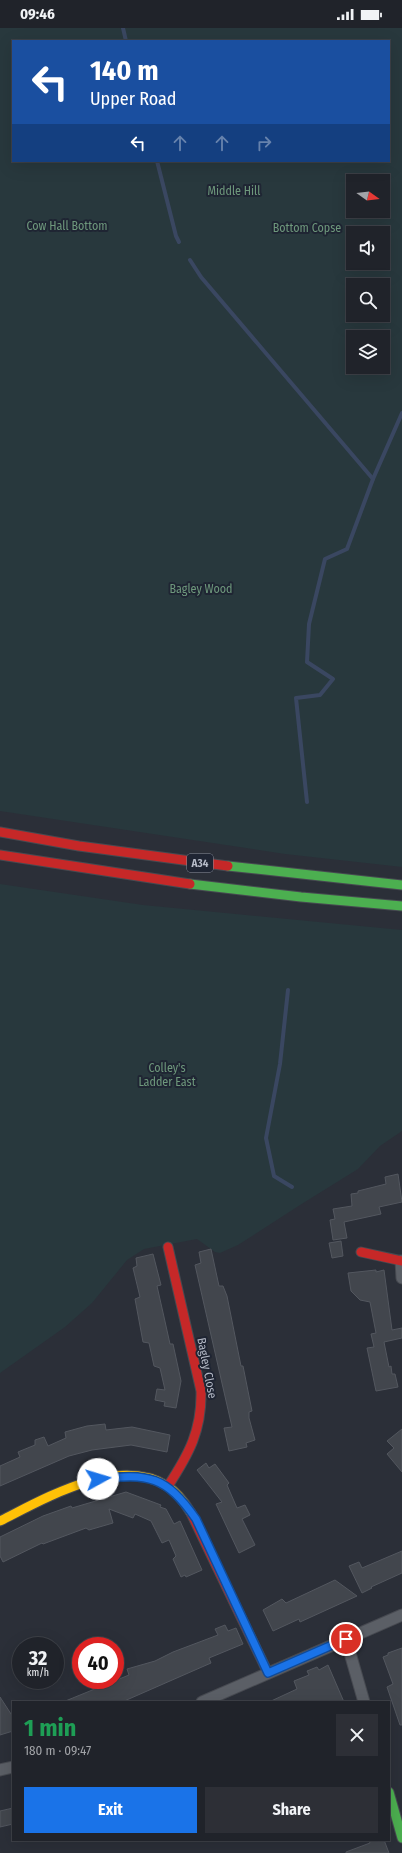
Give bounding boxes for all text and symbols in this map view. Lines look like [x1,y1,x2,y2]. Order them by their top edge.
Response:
text: 09:46 [20,5,55,23]
text: 140 m [90,54,159,87]
icon: left [24,56,76,108]
text: Upper Road [90,88,176,110]
icon: left [127,132,149,154]
icon: ahead [169,132,191,154]
icon: ahead [211,132,233,154]
icon: right [253,132,275,154]
north arrow [346,174,390,218]
map controls [346,174,390,374]
park label: Middle Hill [208,184,260,198]
park label: Cow Hall Bottom [26,219,108,233]
park label: Bottom Copse [273,221,341,235]
button: sound [346,226,390,270]
button: search [346,278,390,322]
button: layers [346,330,390,374]
park label: Bagley Wood [169,582,233,596]
road number: A34 [187,854,213,872]
park label: Colley's Ladder East [138,1061,196,1089]
street label: Bagley Close [194,1336,220,1400]
position arrow [77,1458,119,1500]
pin [329,1622,363,1656]
icon: arrive [335,1628,357,1650]
speed limit sign: 40 [72,1637,124,1689]
text: 32 [29,1646,47,1670]
text: km/h [27,1667,49,1679]
text: 1 min [24,1714,76,1742]
button: close [336,1714,378,1756]
text: 180 m · 09:47 [24,1743,91,1758]
button: Exit [24,1787,197,1833]
button: Share [205,1787,378,1833]

